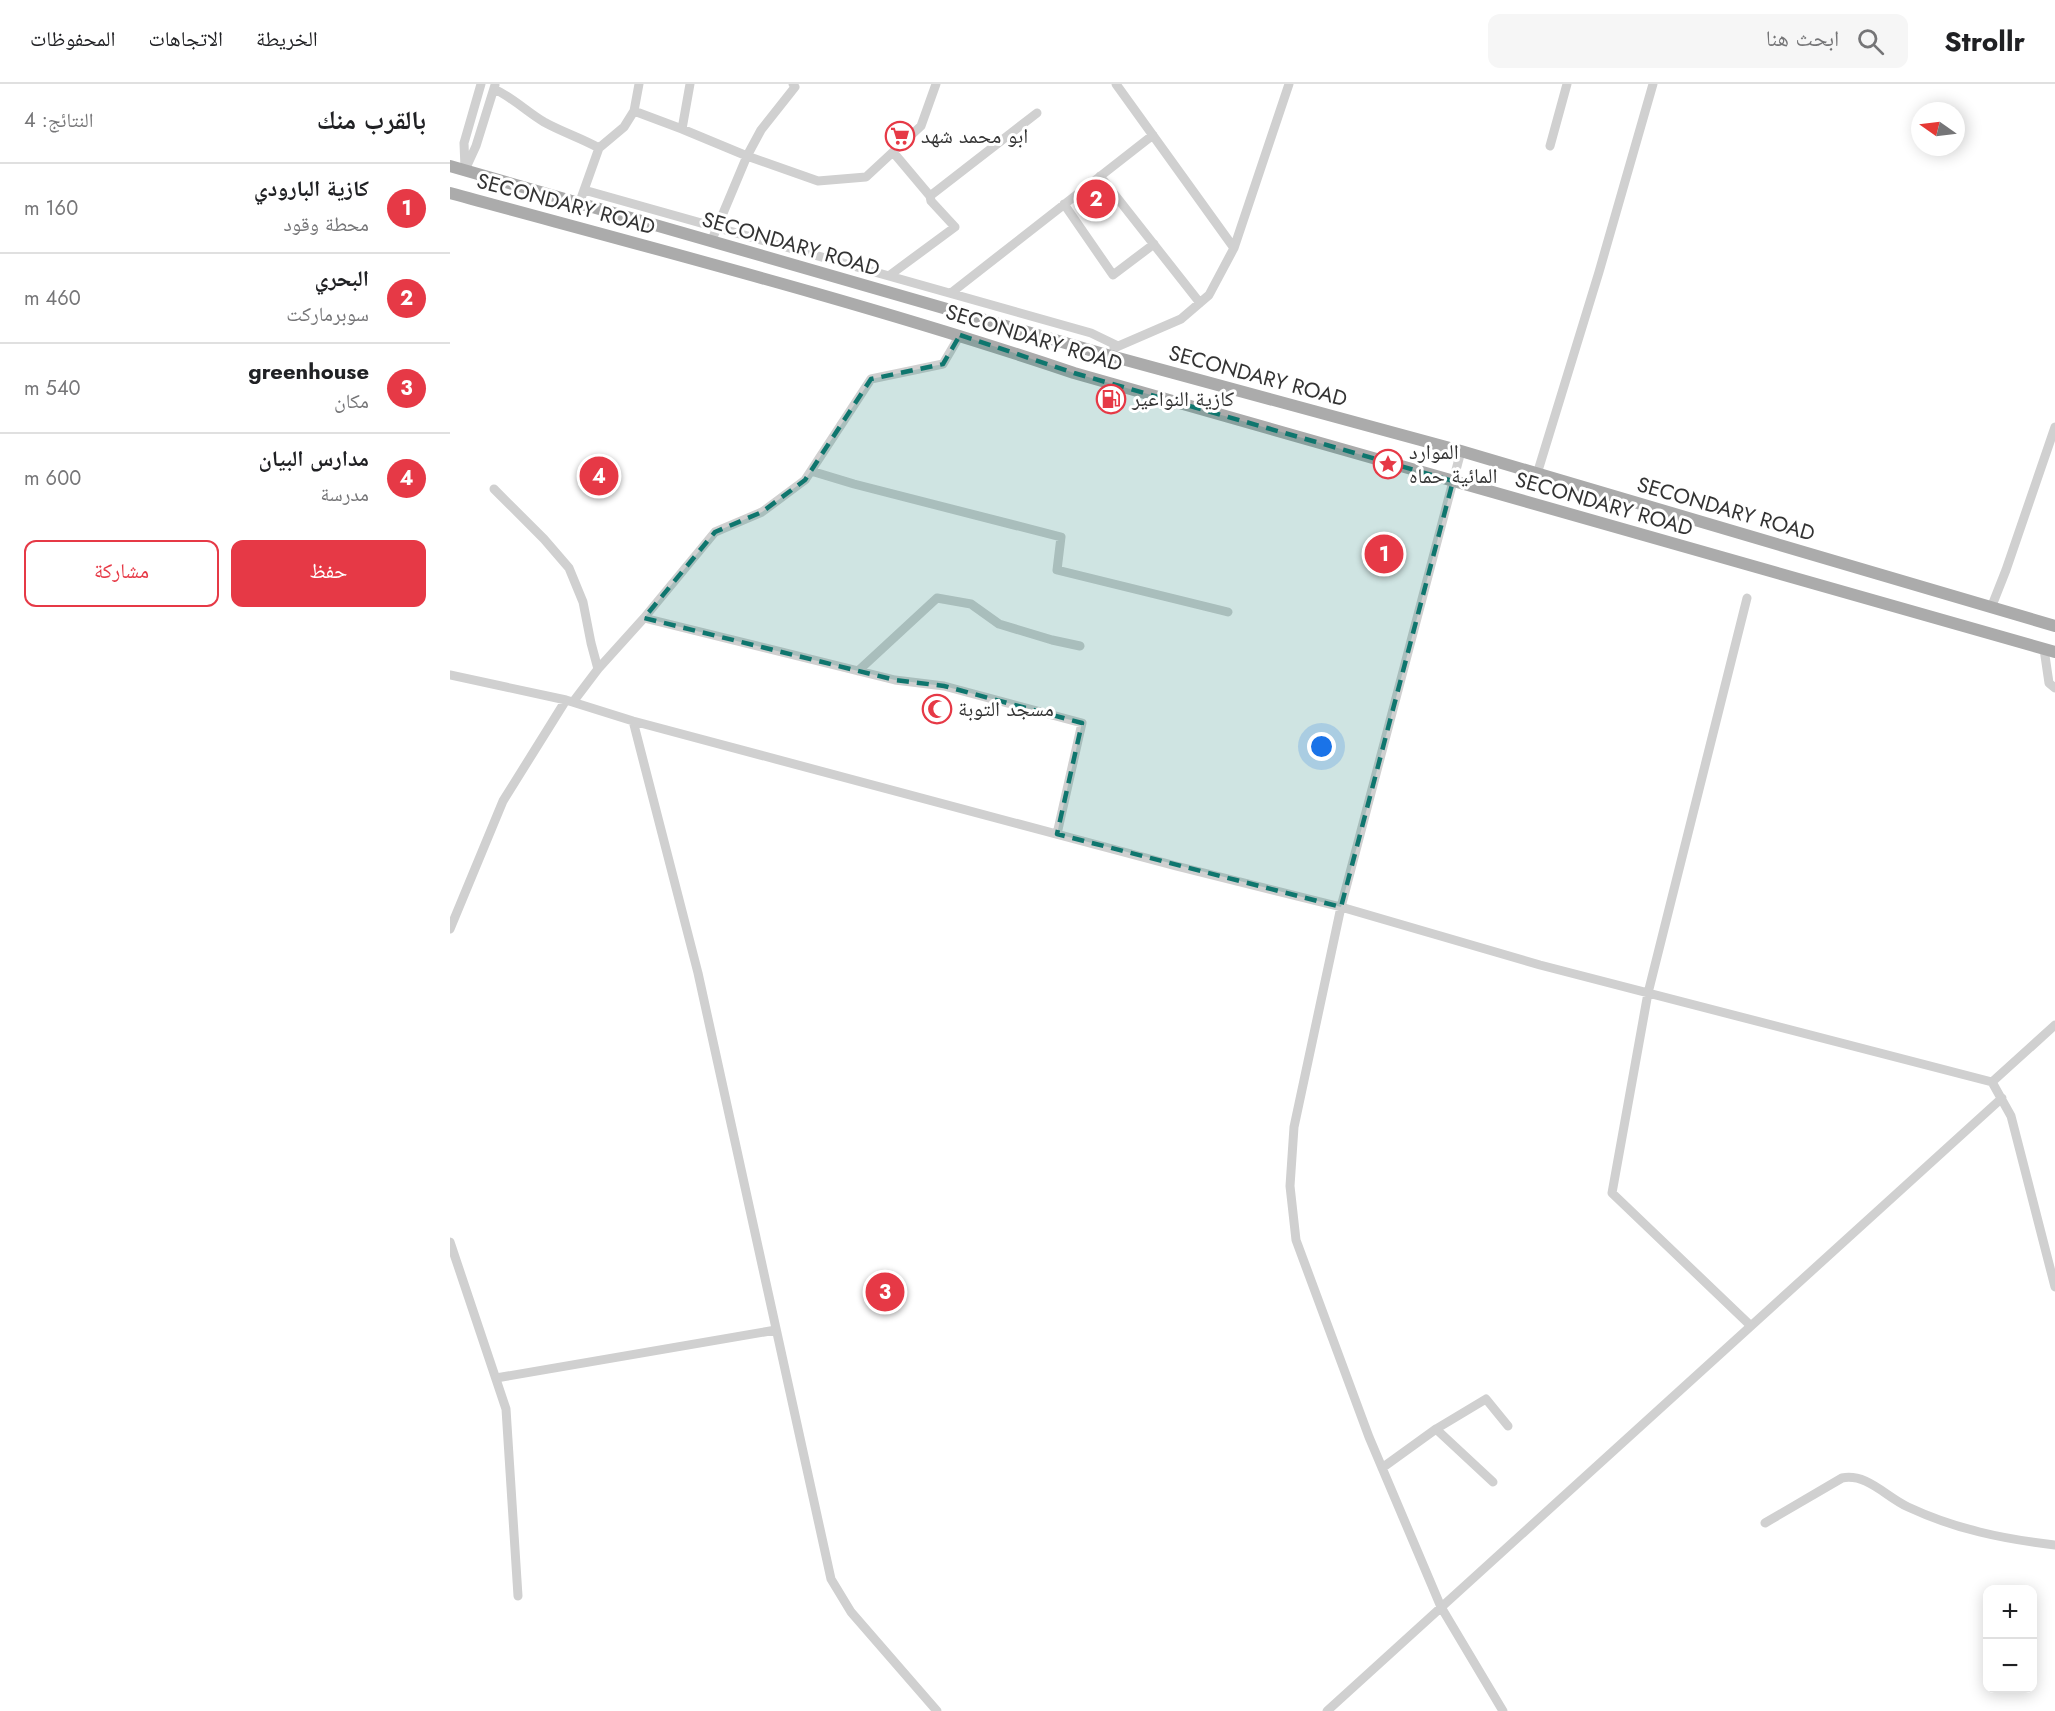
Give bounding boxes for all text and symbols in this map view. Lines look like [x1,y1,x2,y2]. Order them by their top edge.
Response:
search box [1488,14,1908,68]
text: Strollr [1944,21,2025,62]
text: ابحث هنا [1766,22,1839,54]
text: المحفوظات [30,24,115,54]
text: الاتجاهات [148,24,223,54]
text: الخريطة [256,24,318,54]
icon: search [1854,25,1887,58]
text: بالقرب منك [317,101,426,139]
north arrow [1911,102,1965,156]
text: النتائج: 4 [24,106,94,135]
supermarket icon: ابو محمد شهد [884,120,916,152]
place label: ابو محمد شهد [921,121,1028,151]
street label: SECONDARY ROAD [473,166,659,242]
text: كازية البارودي [254,172,369,204]
pin: 2 [1076,176,1116,222]
text: 160 m [24,194,78,223]
text: 1 [401,194,412,223]
street label: SECONDARY ROAD [699,204,883,284]
text: محطة وقود [284,210,369,239]
text: البحري [314,262,369,294]
text: 460 m [24,284,81,313]
text: 2 [400,284,413,313]
street label: SECONDARY ROAD [942,297,1126,379]
text: سوبرماركت [286,300,369,329]
street label: SECONDARY ROAD [1165,338,1351,414]
text: greenhouse [248,355,369,387]
text: 540 m [24,374,81,403]
text: 3 [400,374,413,403]
fuel station icon: كازية النواعير [1095,383,1127,415]
place label: كازية النواعير [1131,384,1234,414]
text: مكان [334,387,369,416]
place label: الموارد المائية حماه [1409,437,1497,491]
text: مدارس البيان [258,442,369,474]
place icon: الموارد المائية حماه [1372,448,1404,480]
pin: 4 [580,454,618,498]
text: 600 m [24,464,81,493]
text: 4 [400,464,413,493]
street label: SECONDARY ROAD [1512,464,1696,544]
street label: SECONDARY ROAD [1634,469,1818,549]
text: مدرسة [320,480,369,509]
pin: 1 [1364,532,1404,576]
button: مشاركة [24,540,219,607]
button: حفظ [231,540,426,607]
mosque icon: مسجد التوبة [921,693,953,725]
place label: مسجد التوبة [958,694,1054,724]
your location [1307,732,1336,761]
pin: 3 [866,1270,904,1314]
map controls [1983,1585,2037,1693]
button: + [1983,1585,2037,1639]
button: − [1983,1639,2037,1693]

